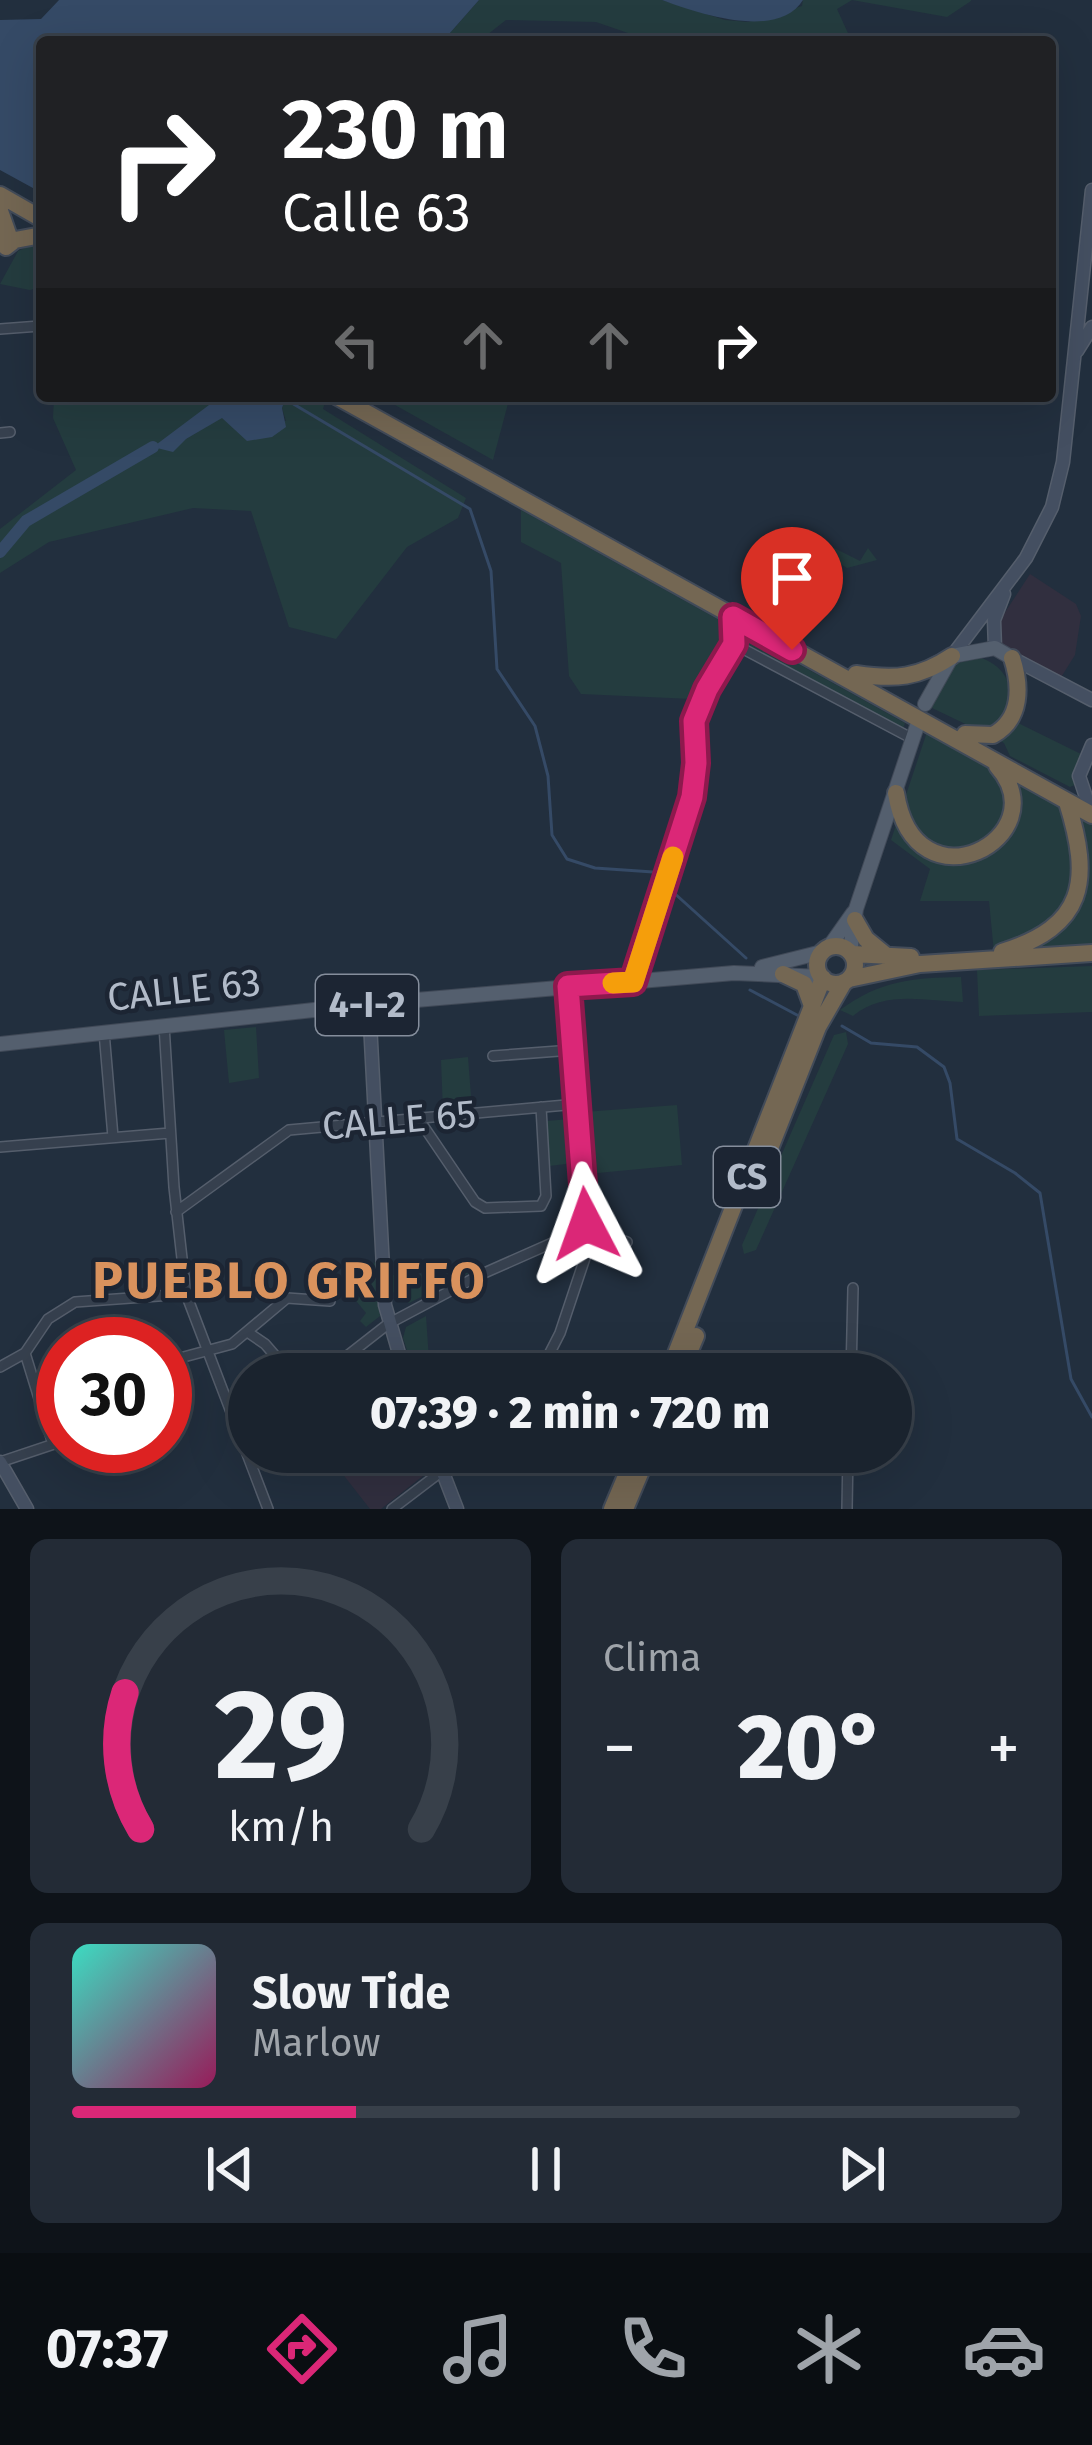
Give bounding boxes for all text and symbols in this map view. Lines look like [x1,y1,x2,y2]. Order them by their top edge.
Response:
text: 230 m [282,79,509,180]
icon: right [84,84,240,240]
text: Calle 63 [282,181,471,245]
icon: left [324,312,390,378]
icon: ahead [450,312,516,378]
icon: ahead [576,312,642,378]
icon: right [702,312,768,378]
pin [741,527,843,650]
icon: arrive [759,545,825,611]
street label: CALLE 63 [105,959,263,1021]
road number: 4-I-2 [316,975,418,1035]
street label: CALLE 65 [320,1090,478,1150]
road number: CS [714,1147,780,1207]
position arrow [523,1161,649,1287]
district label: PUEBLO GRIFFO [92,1250,488,1312]
speed limit sign: 30 [36,1317,192,1473]
text: 07:39 · 2 min · 720 m [370,1386,770,1440]
text: Clima [603,1635,702,1681]
text: 29 [214,1661,347,1811]
text: 20° [738,1694,885,1802]
text: − [603,1709,636,1788]
text: + [987,1709,1020,1788]
text: km/h [227,1801,334,1852]
text: Slow Tide [252,1966,450,2020]
text: Marlow [252,2020,381,2066]
icon: previous [197,2136,263,2202]
icon: pause [513,2136,579,2202]
icon: next [829,2136,895,2202]
icon: directions [260,2307,344,2391]
icon: music [436,2307,520,2391]
icon: phone [611,2307,695,2391]
icon: climate [787,2307,871,2391]
icon: car [962,2307,1046,2391]
text: 07:37 [46,2317,168,2381]

